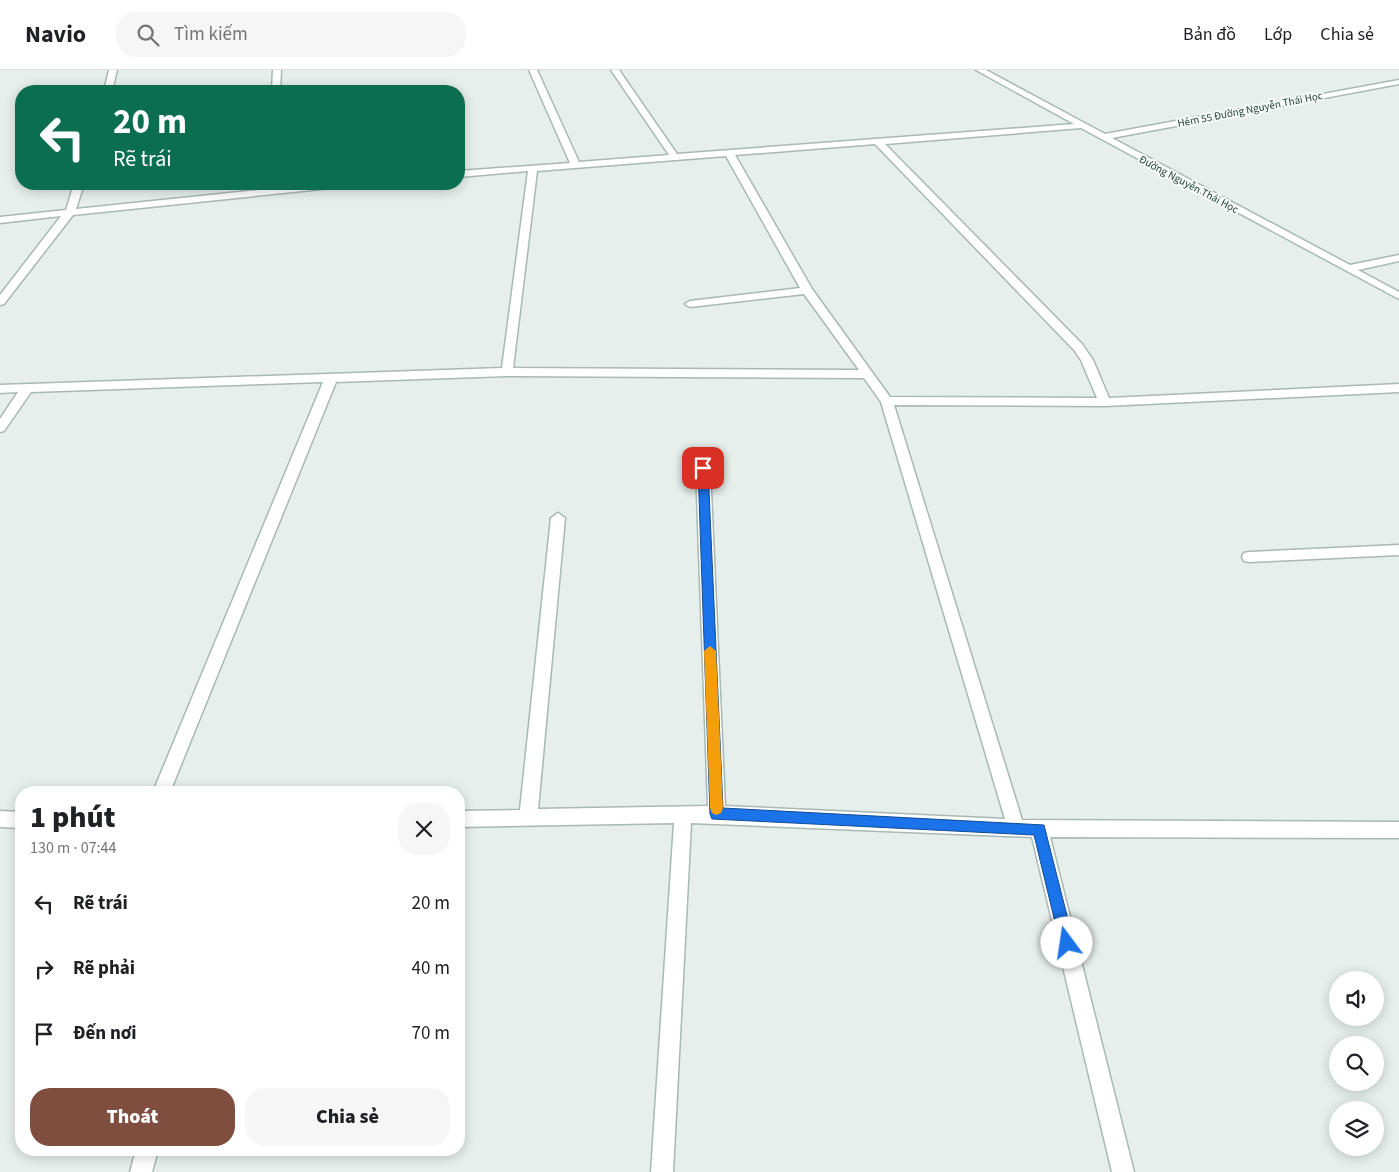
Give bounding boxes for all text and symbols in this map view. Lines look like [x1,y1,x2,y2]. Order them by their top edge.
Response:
search box [116,12,466,57]
text: Navio [25,17,86,52]
icon: search [134,21,162,49]
text: Tìm kiếm [174,21,248,48]
text: Bản đồ [1183,22,1236,47]
text: Lớp [1264,22,1292,47]
text: Chia sẻ [1320,22,1374,47]
street label: Hẻm 55 Đường Nguyễn Thái Học [1176,88,1324,131]
text: 20 m [113,97,187,147]
icon: left [30,105,95,170]
text: Rẽ trái [113,143,172,175]
street label: Đường Nguyễn Thái Học [1136,152,1241,217]
pin [682,447,724,489]
icon: arrive [689,454,717,482]
text: 1 phút [30,796,116,839]
button: close [398,803,450,855]
text: 130 m · 07:44 [30,837,117,859]
icon: left [30,890,58,918]
text: Rẽ trái [73,890,128,917]
text: 20 m [412,890,450,917]
position arrow [1040,916,1092,968]
icon: right [30,955,58,983]
text: Rẽ phải [73,955,135,982]
text: 40 m [412,955,450,982]
map controls [1329,971,1384,1156]
button: sound [1329,971,1384,1026]
icon: arrive [30,1020,58,1048]
text: Đến nơi [73,1020,137,1047]
text: 70 m [412,1020,450,1047]
button: search [1329,1036,1384,1091]
button: Thoát [30,1088,235,1146]
button: Chia sẻ [245,1088,450,1146]
button: layers [1329,1101,1384,1156]

